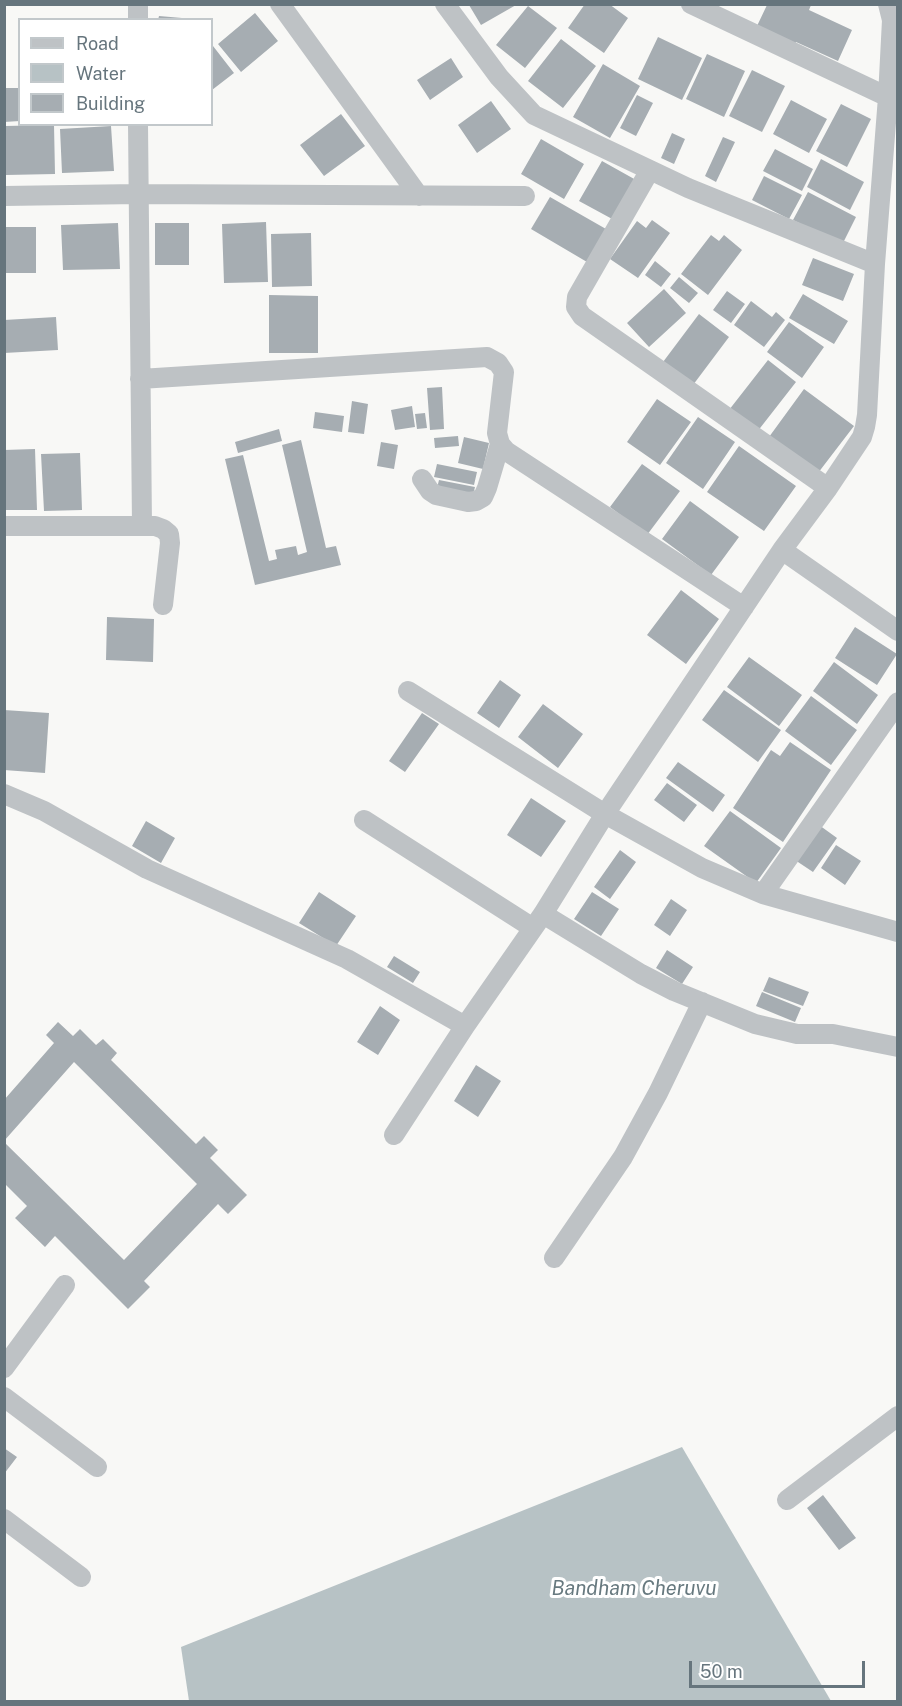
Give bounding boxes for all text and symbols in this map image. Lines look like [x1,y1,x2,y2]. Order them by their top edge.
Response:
legend [18,18,213,126]
text: Road [76,33,119,54]
text: Water [76,63,126,84]
text: Building [76,93,145,114]
water label: Bandham Cheruvu [552,1577,716,1601]
scale bar [692,1649,868,1687]
text: 50 m [700,1661,743,1682]

